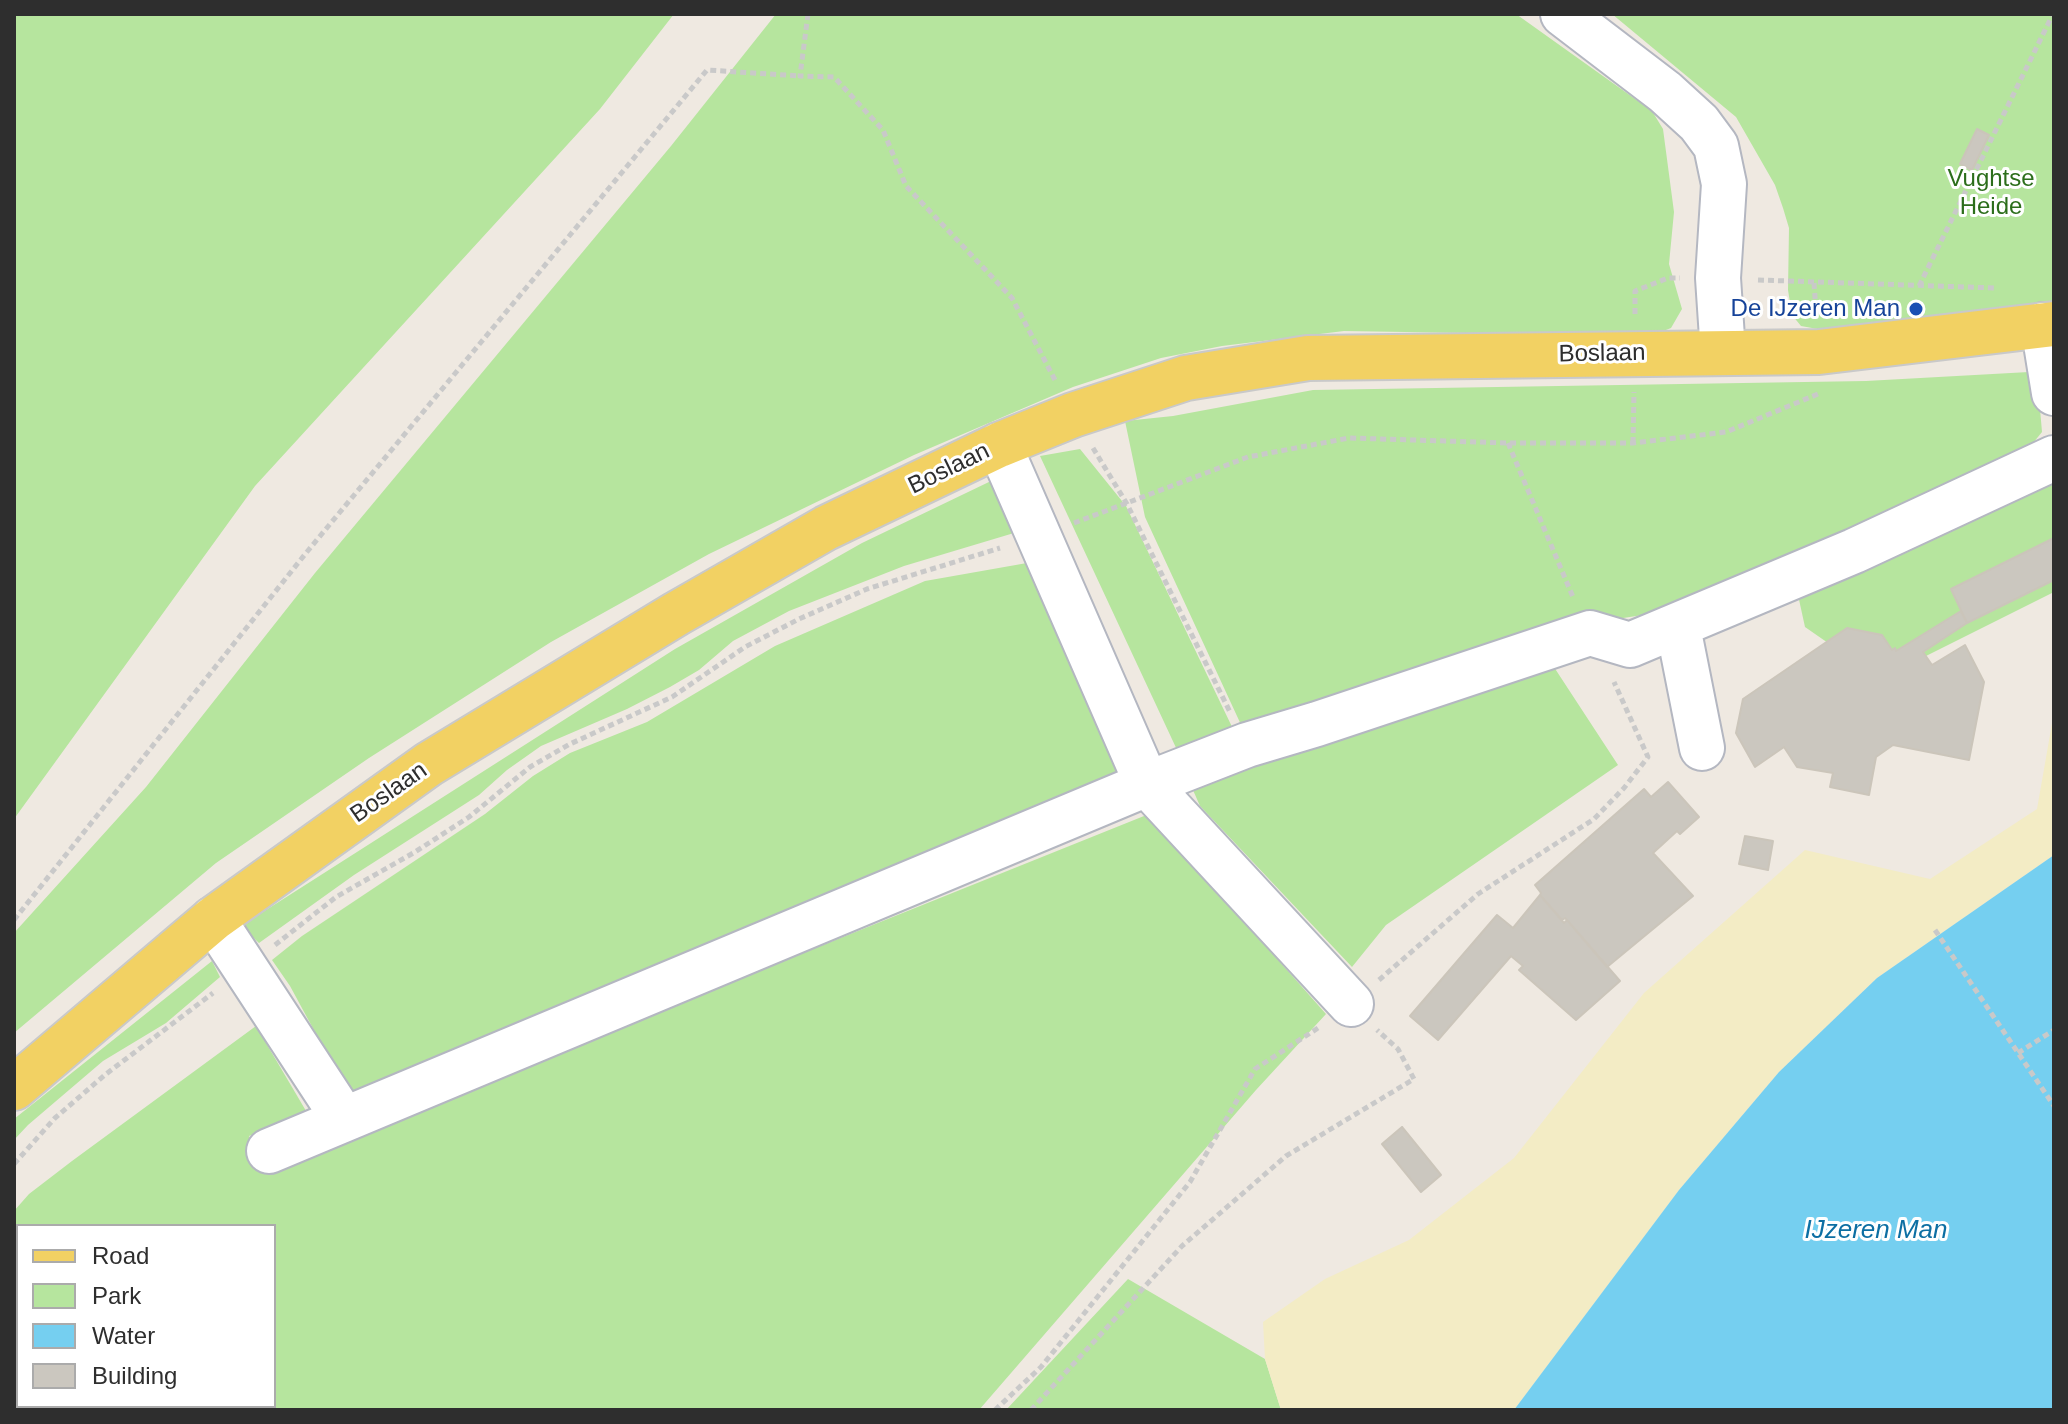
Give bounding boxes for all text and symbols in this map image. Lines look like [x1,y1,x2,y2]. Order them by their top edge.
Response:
park label: Vughtse Heide [1947,165,2035,221]
place label: De IJzeren Man [1731,295,1900,323]
marker: De IJzeren Man [1907,300,1925,318]
street label: Boslaan [1558,339,1646,369]
street label: Boslaan [904,437,994,501]
street label: Boslaan [345,756,433,830]
water label: IJzeren Man [1804,1215,1948,1247]
legend [16,1224,276,1408]
text: Road [92,1242,149,1269]
text: Park [92,1282,141,1309]
text: Water [92,1322,155,1349]
text: Building [92,1362,177,1389]

